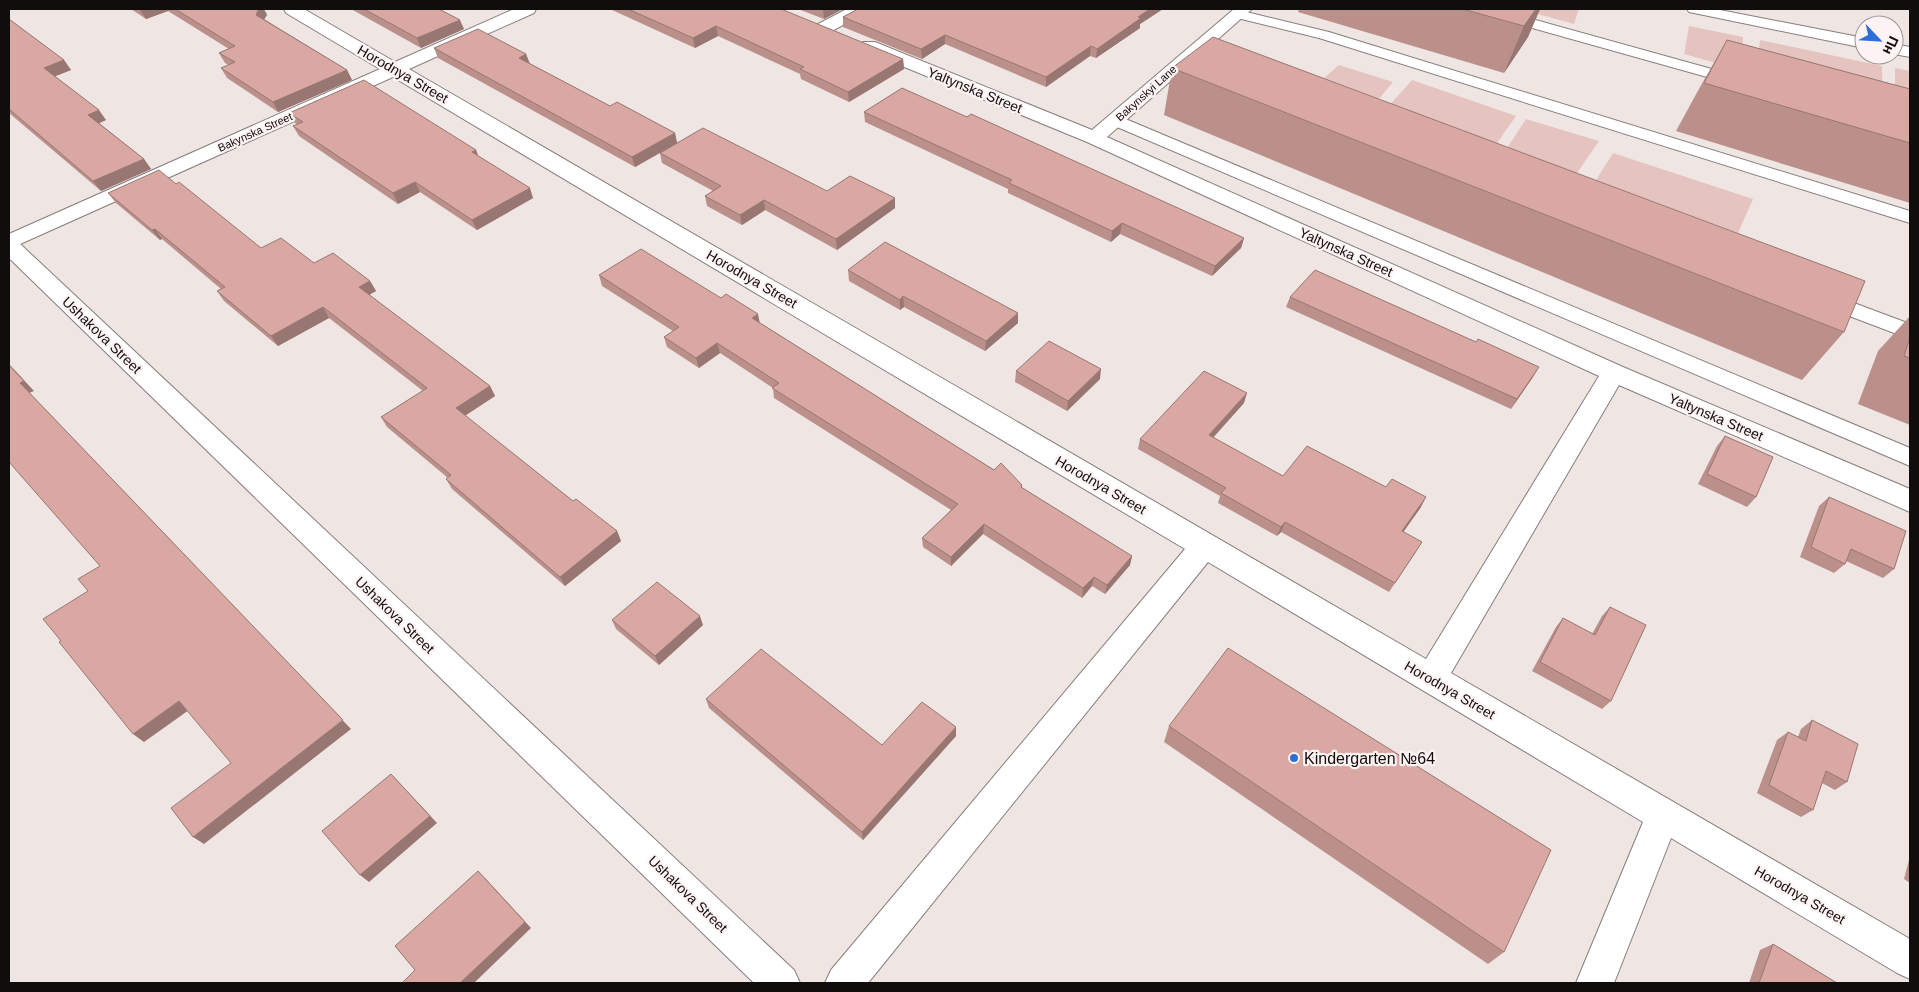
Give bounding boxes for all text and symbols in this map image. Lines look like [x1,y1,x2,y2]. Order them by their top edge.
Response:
north arrow [1854,15,1904,65]
text: Пн [1880,34,1902,57]
street label: Horodnya Street [355,42,451,106]
street label: Bakynskyi Lane [1113,63,1179,123]
street label: Yaltynska Street [925,64,1025,116]
street label: Bakynska Street [216,110,294,154]
street label: Yaltynska Street [1297,224,1395,280]
street label: Horodnya Street [704,247,800,311]
street label: Ushakova Street [59,293,145,377]
street label: Yaltynska Street [1666,390,1766,444]
street label: Horodnya Street [1053,453,1149,517]
street label: Ushakova Street [352,573,438,657]
street label: Horodnya Street [1402,658,1498,722]
place label: Kindergarten №64 [1304,750,1435,767]
marker: Kindergarten №64 [1288,752,1300,764]
street label: Ushakova Street [645,852,731,936]
street label: Horodnya Street [1752,863,1848,927]

